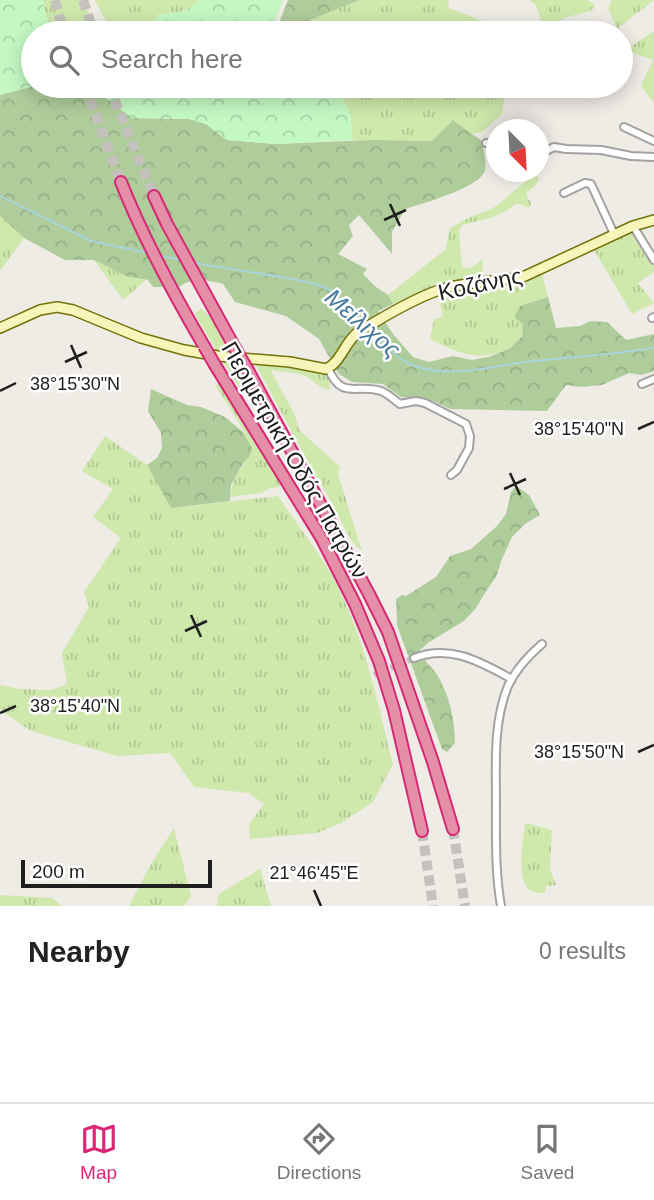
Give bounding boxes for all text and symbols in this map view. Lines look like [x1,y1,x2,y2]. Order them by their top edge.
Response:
search box [21,21,633,98]
icon: search [45,41,83,79]
text: Search here [101,44,243,74]
north arrow [486,119,549,182]
street label: Κοζάνης [436,262,524,306]
water label: Μείλιχος [320,283,406,363]
street label: Περιμετρική Οδός Πατρών [216,337,374,583]
text: 38°15'30"N [30,374,120,394]
text: 38°15'40"N [534,419,624,439]
text: 38°15'40"N [30,696,120,716]
text: 38°15'50"N [534,742,624,762]
scale bar [21,857,212,889]
text: 200 m [32,861,85,882]
text: 21°46'45"E [269,863,359,883]
text: Nearby [28,935,130,968]
text: 0 results [539,938,626,964]
tab: Map [80,1120,118,1184]
tab: Directions [277,1120,361,1184]
tab: Saved [520,1120,574,1184]

